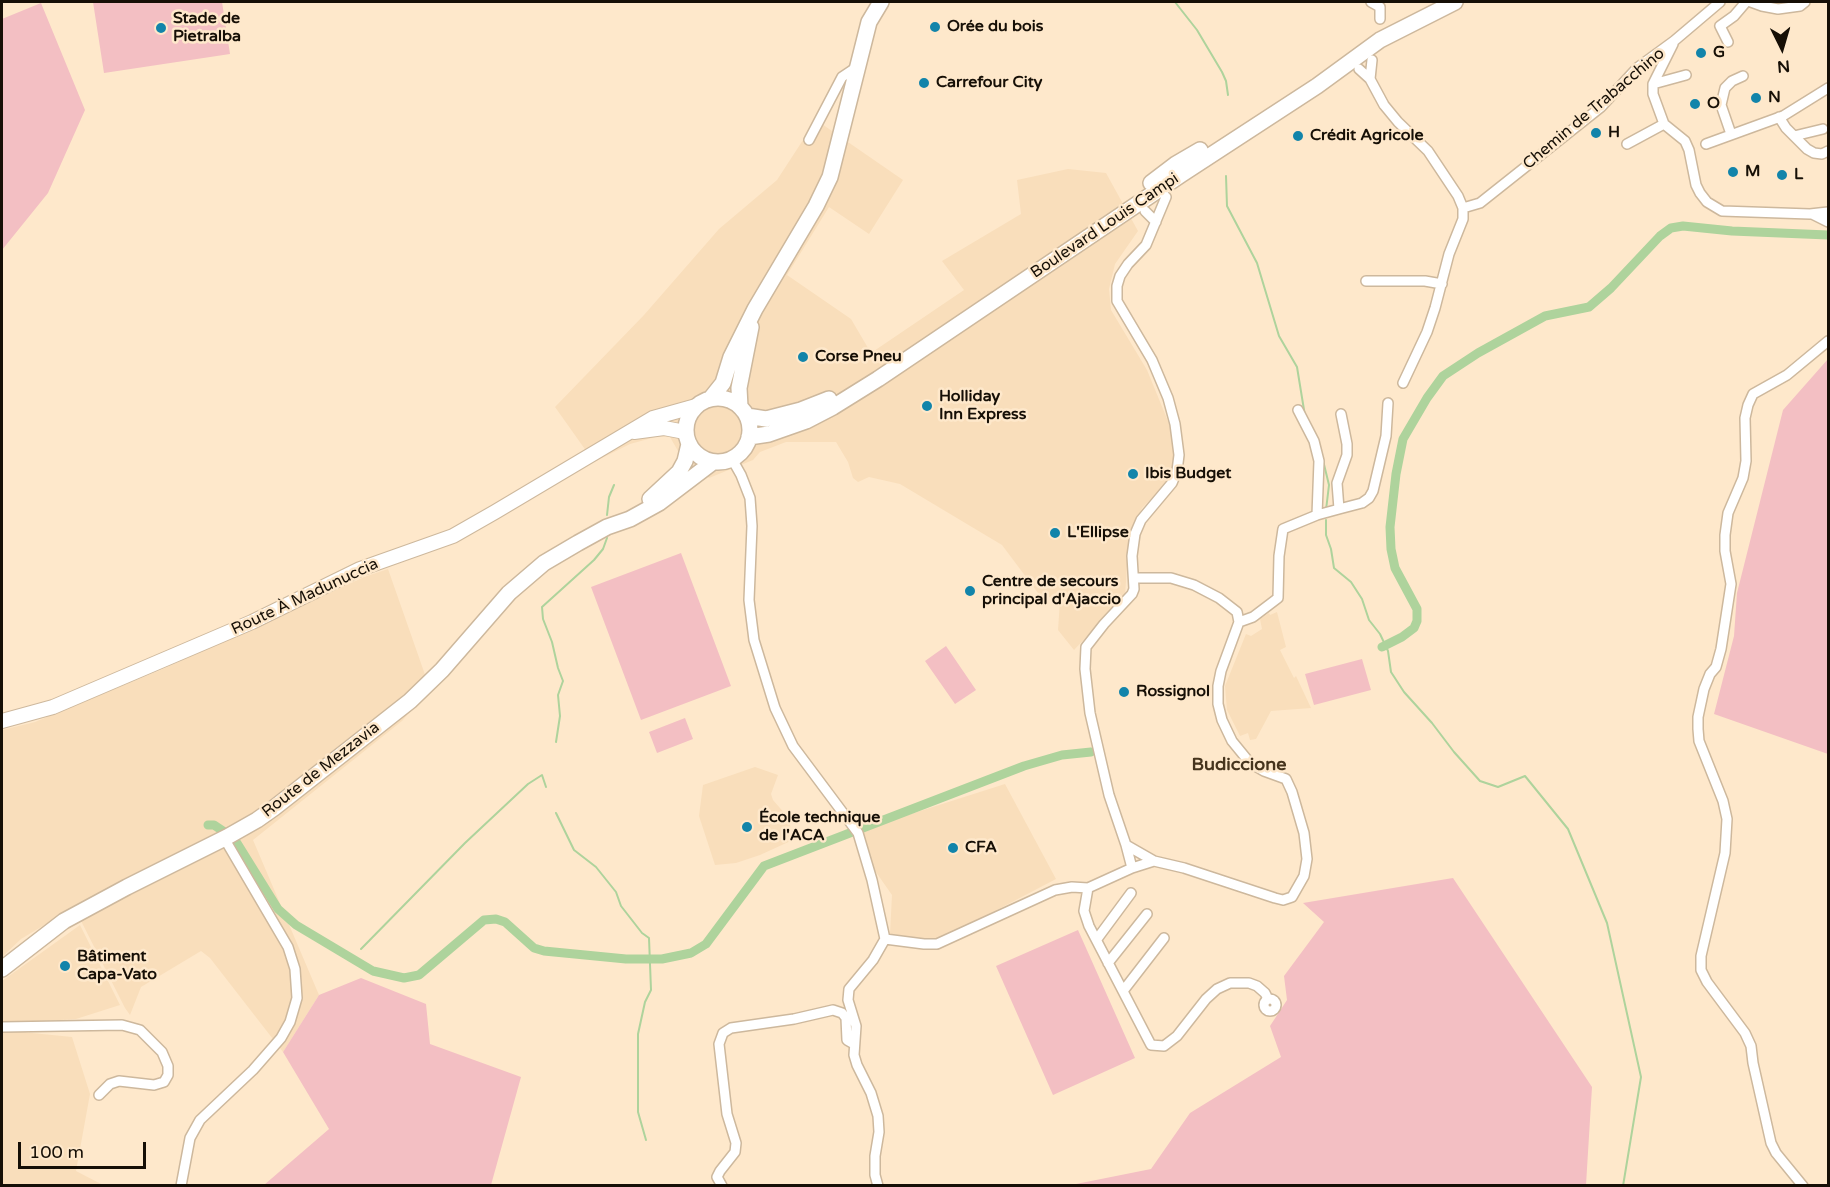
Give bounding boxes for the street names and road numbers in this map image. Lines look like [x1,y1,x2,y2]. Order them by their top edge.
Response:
street label: Chemin de Trabacchino [1519,44,1669,174]
street label: Boulevard Louis Campi [1027,169,1183,283]
street label: Route À Madunuccia [229,555,381,639]
street label: Route de Mezzavia [258,718,384,822]

